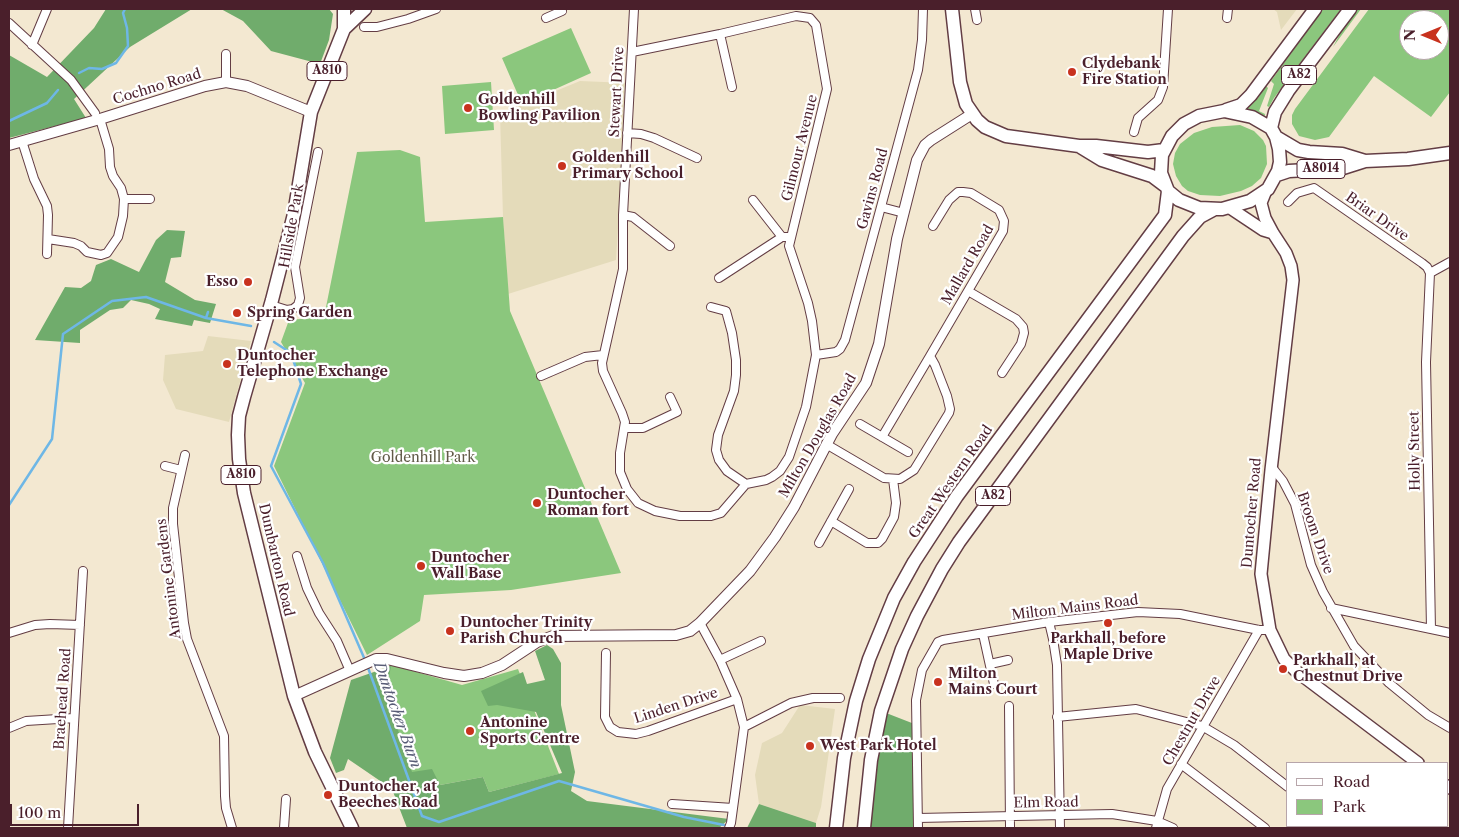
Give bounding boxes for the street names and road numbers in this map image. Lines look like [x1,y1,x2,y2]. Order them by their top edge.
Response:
street label: Stewart Drive [606,46,628,138]
road number: A810 [307,61,347,80]
street label: Cochno Road [111,66,203,108]
road number: A82 [1282,66,1316,84]
street label: Gilmour Avenue [779,93,821,203]
street label: Gavins Road [854,147,892,231]
road number: A8014 [1297,160,1345,178]
street label: Hillside Park [276,182,308,270]
street label: Briar Drive [1342,189,1412,245]
street label: Mallard Road [938,222,998,308]
street label: Milton Douglas Road [776,371,860,501]
street label: Holly Street [1406,411,1424,491]
street label: Great Western Road [905,422,997,542]
street label: Duntocher Road [1239,457,1265,569]
road number: A810 [221,466,261,484]
road number: A82 [976,486,1010,506]
street label: Broom Drive [1293,490,1337,576]
street label: Dumbarton Road [255,502,297,618]
street label: Antonine Gardens [153,518,185,640]
street label: Milton Mains Road [1011,592,1139,624]
street label: Braehead Road [51,648,75,750]
street label: Chestnut Drive [1160,673,1224,769]
street label: Linden Drive [632,685,720,727]
street label: Elm Road [1013,794,1079,812]

